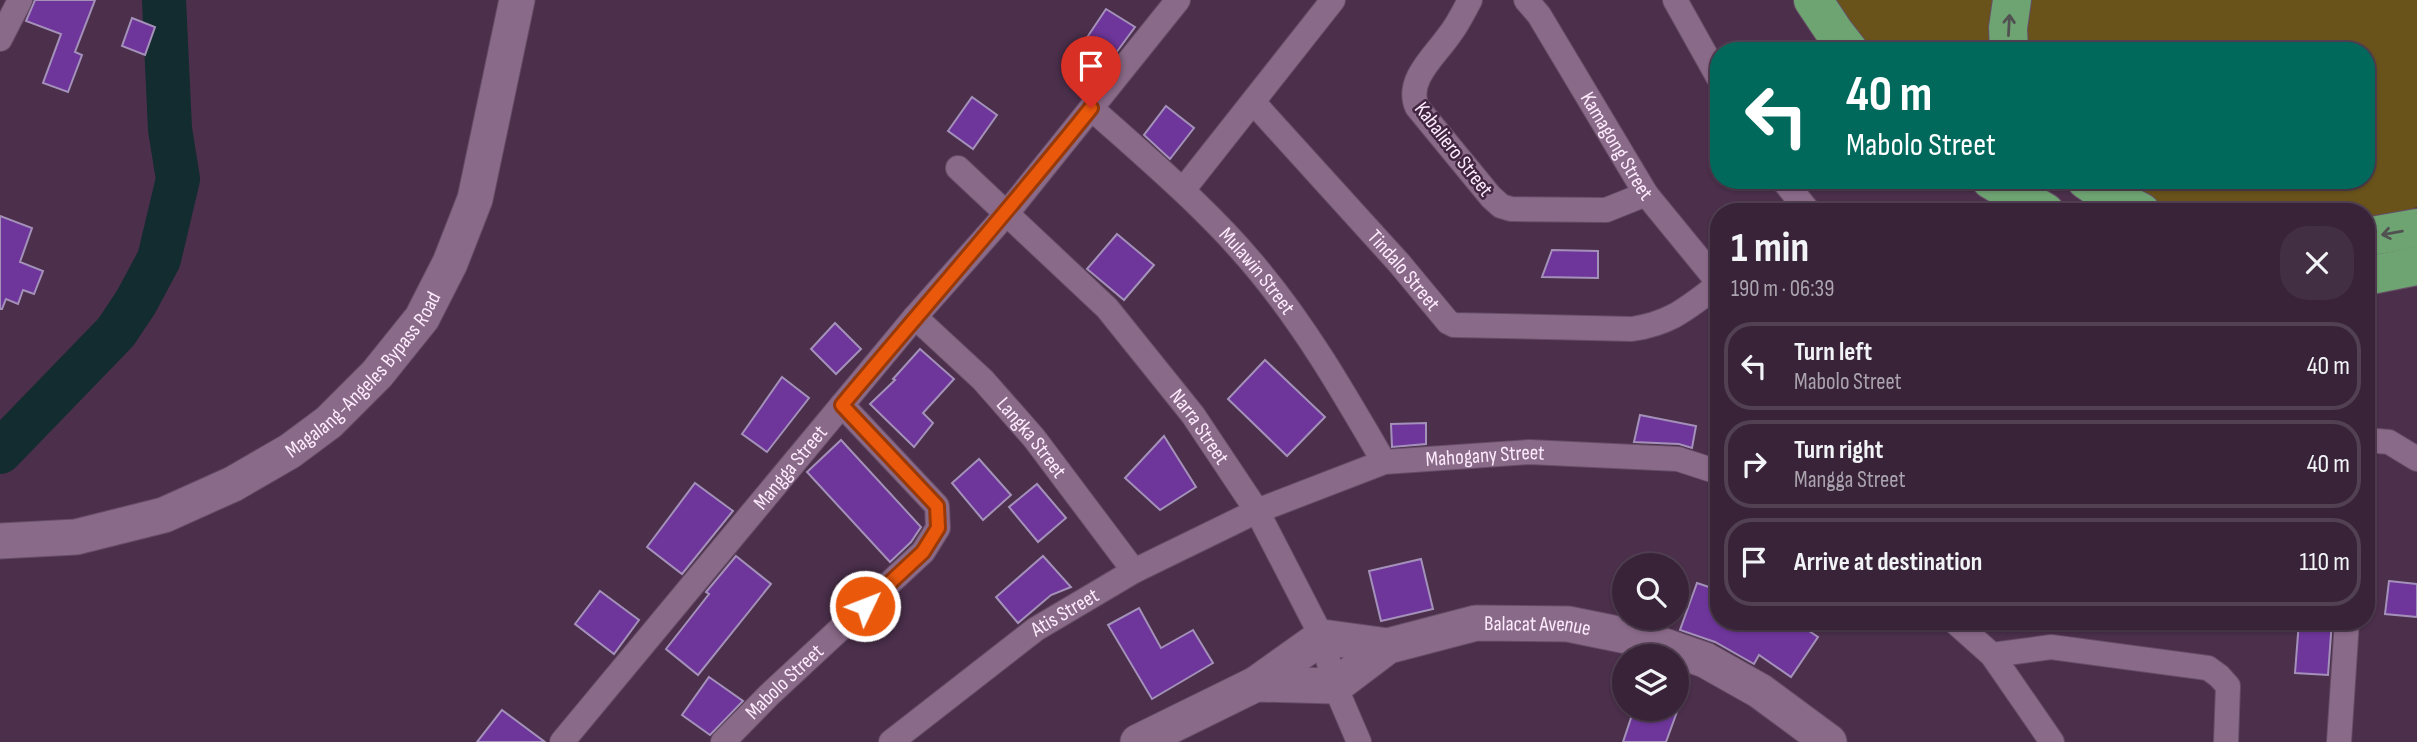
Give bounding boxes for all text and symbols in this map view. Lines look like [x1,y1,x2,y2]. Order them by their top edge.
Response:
one-way arrow [2002,14,2015,37]
pin [1061,36,1121,108]
icon: arrive [1072,47,1110,85]
text: 40 m [1846,66,1932,125]
icon: left [1731,70,1822,161]
street label: Kamagong Street [1575,87,1658,205]
street label: Kabaliero Street [1409,97,1498,202]
text: Mabolo Street [1846,126,1996,165]
street label: Mulawin Street [1214,222,1300,319]
text: 1 min [1731,223,1809,274]
street label: Tindalo Street [1362,225,1445,316]
button: close [2280,226,2354,300]
one-way arrow [2381,227,2404,240]
text: 190 m · 06:39 [1731,275,1834,303]
street label: Magalang-Angeles Bypass Road [280,287,446,463]
text: Turn left [1794,337,1872,368]
icon: left [1735,347,1773,385]
text: 40 m [2307,351,2350,382]
text: Mabolo Street [1794,368,1902,396]
street label: Narra Street [1164,384,1234,469]
street label: Langka Street [991,392,1072,483]
street label: Mangga Street [748,421,833,515]
text: Turn right [1794,435,1883,466]
street label: Mahogany Street [1425,440,1545,472]
icon: right [1735,445,1773,483]
text: 40 m [2307,449,2350,480]
text: Mangga Street [1794,466,1905,494]
icon: arrive [1735,543,1773,581]
text: Arrive at destination [1794,547,1982,578]
text: 110 m [2299,547,2350,578]
map controls [1612,553,1689,721]
button: search [1612,553,1689,630]
position arrow [828,569,902,643]
street label: Atis Street [1025,583,1103,643]
street label: Balacat Avenue [1484,611,1593,641]
street label: Mabolo Street [740,639,829,725]
button: layers [1612,644,1689,721]

